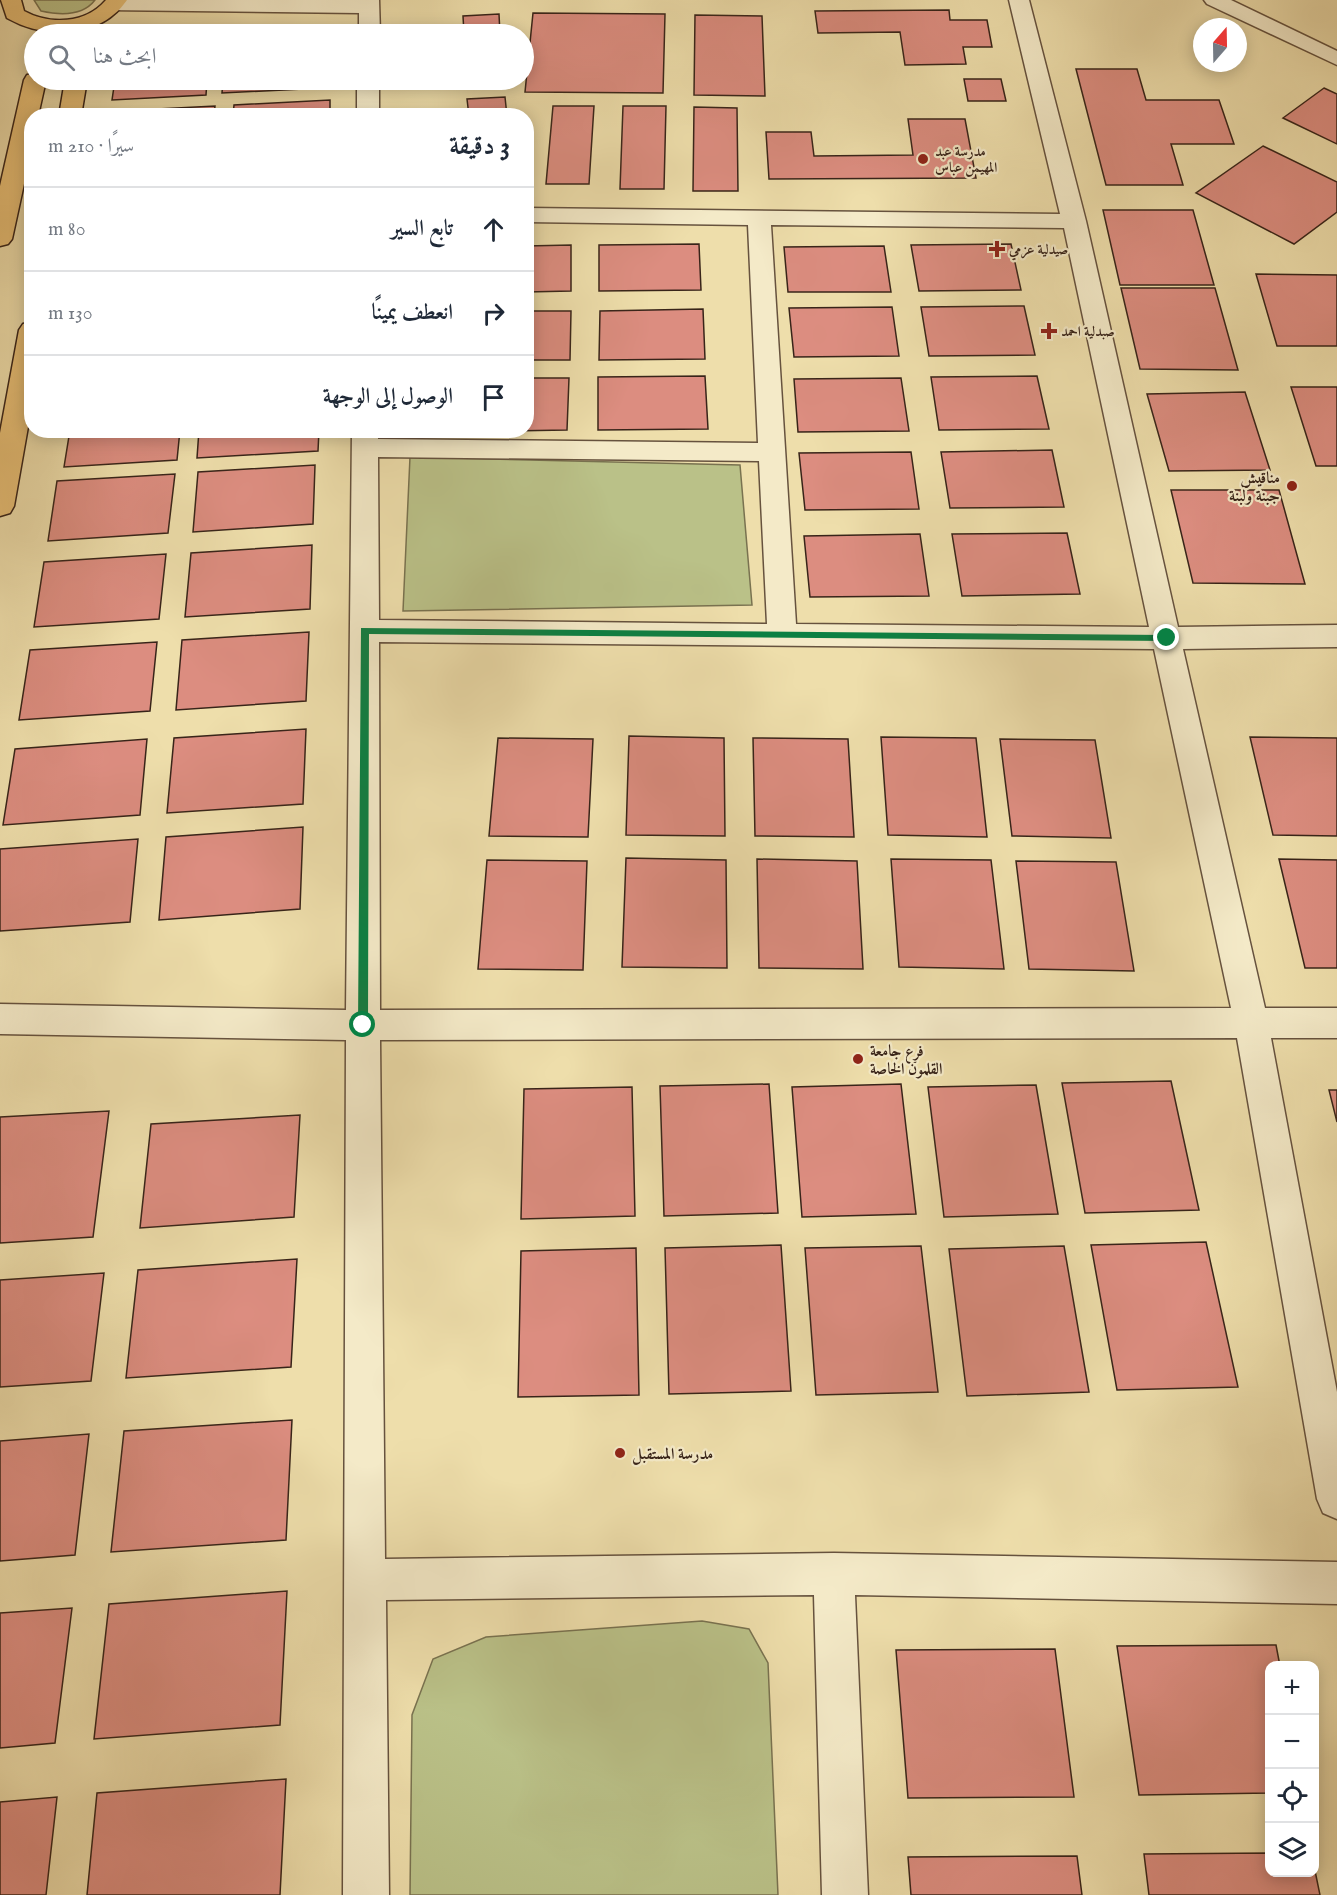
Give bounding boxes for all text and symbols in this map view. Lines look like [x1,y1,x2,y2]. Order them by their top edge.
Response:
north arrow [1193,18,1247,72]
search box [24,24,534,90]
icon: search [45,41,78,74]
text: ابحث هنا [93,43,156,71]
text: 3 دقيقة [449,130,510,163]
text: سيرًا · 210 m [48,134,134,159]
place label: مدرسة عبد المهيمن عباس [935,143,997,177]
marker: مدرسة عبد المهيمن عباس [916,152,930,166]
icon: ahead [477,213,510,246]
text: تابع السير [391,215,453,243]
text: 80 m [48,217,86,242]
place label: صيدلية عزمي [1008,241,1068,261]
marker: صيدلية عزمي [990,242,1004,256]
icon: right [477,297,510,330]
text: انعطف يمينًا [372,299,453,327]
text: 130 m [48,301,93,326]
place label: صبدلية احمد [1061,323,1115,341]
marker: صبدلية احمد [1042,324,1056,338]
icon: arrive [477,381,510,414]
text: الوصول إلى الوجهة [323,383,453,411]
place label: مناقيش جبنة ولبنة [1229,469,1280,507]
marker: مناقيش جبنة ولبنة [1285,479,1299,493]
route end [1153,624,1179,650]
route start [349,1011,375,1037]
place label: فرع جامعة القلمون الخاصة [870,1042,942,1080]
marker: فرع جامعة القلمون الخاصة [851,1052,865,1066]
place label: مدرسة المستقبل [632,1445,713,1465]
marker: مدرسة المستقبل [613,1446,627,1460]
map controls [1265,1661,1319,1877]
button: + [1265,1661,1319,1715]
button: − [1265,1715,1319,1769]
button: locate [1265,1769,1319,1823]
button: layers [1265,1823,1319,1877]

